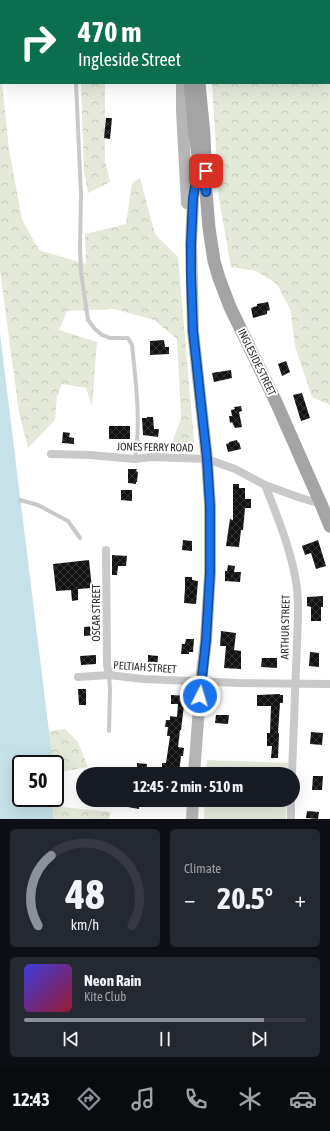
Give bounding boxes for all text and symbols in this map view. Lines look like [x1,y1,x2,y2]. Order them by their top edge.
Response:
icon: right [12,16,64,68]
text: 470 m [78,16,141,48]
text: Ingleside Street [78,49,181,70]
pin [189,154,223,188]
icon: arrive [195,160,217,182]
street label: INGLESIDE STREET [236,327,278,398]
street label: JONES FERRY ROAD [116,440,194,454]
street label: OSCAR STREET [90,584,102,642]
street label: ARTHUR STREET [278,594,292,659]
street label: PELTIAH STREET [113,659,177,675]
position arrow [179,675,221,717]
speed limit sign: 50 [12,755,64,807]
text: 12:45 · 2 min · 510 m [133,778,243,795]
text: Climate [184,861,221,876]
text: 48 [64,870,105,918]
text: 20.5° [217,881,273,915]
text: − [184,886,195,912]
text: + [295,886,306,912]
text: km/h [71,917,99,933]
text: Neon Rain [84,972,141,989]
text: Kite Club [84,989,126,1004]
icon: previous [60,1028,82,1050]
icon: pause [154,1028,176,1050]
icon: next [248,1028,270,1050]
icon: directions [75,1085,103,1113]
icon: music [129,1085,157,1113]
icon: phone [182,1085,210,1113]
icon: climate [236,1085,264,1113]
icon: car [289,1085,317,1113]
text: 12:43 [13,1089,50,1110]

